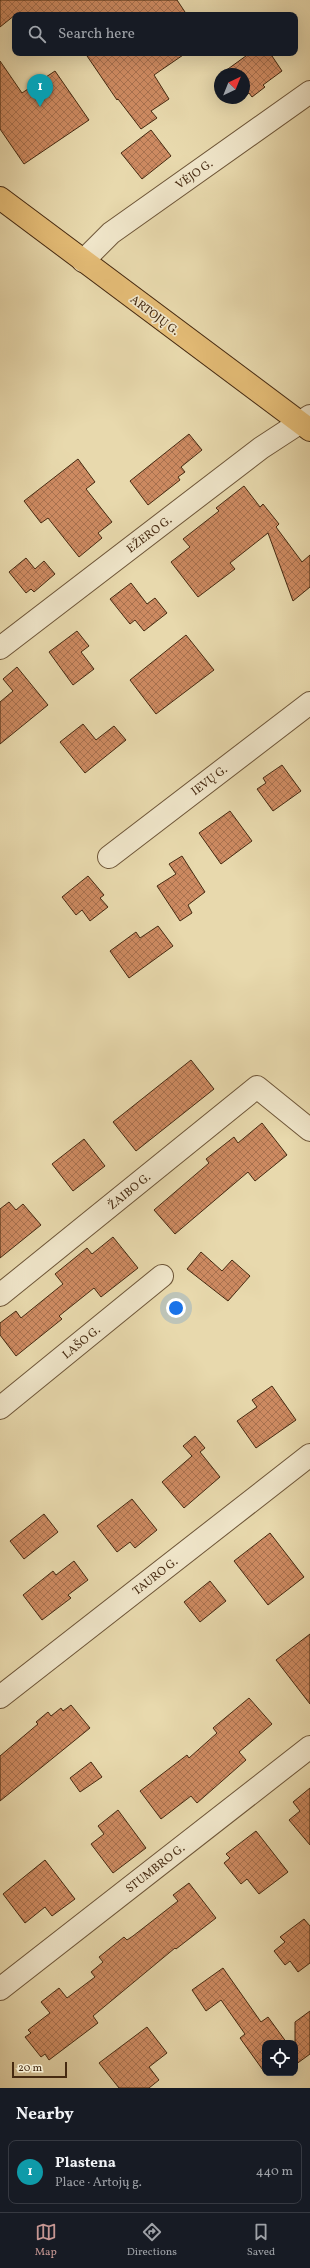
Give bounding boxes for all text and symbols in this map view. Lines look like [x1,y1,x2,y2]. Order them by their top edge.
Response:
search box [12,12,298,56]
icon: search [26,23,48,45]
text: Search here [58,24,135,45]
north arrow [214,68,250,104]
pin: 1 [27,74,53,107]
street label: VĖJO G. [173,156,217,193]
street label: ARTOJŲ G. [127,292,182,340]
street label: EŽERO G. [123,512,176,557]
street label: IEVŲ G. [188,762,231,800]
street label: ŽAIBO G. [104,1169,154,1214]
your location [166,1298,186,1318]
street label: LAŠO G. [59,1322,104,1363]
street label: TAURO G. [130,1554,182,1599]
street label: STUMBRO G. [123,1841,189,1897]
map controls [262,2040,298,2076]
button: locate [262,2040,298,2076]
scale bar [12,2060,67,2079]
text: 20 m [18,2061,42,2076]
text: Nearby [16,2103,74,2126]
text: Plastena [55,2153,116,2174]
text: 1 [27,2163,33,2181]
text: 440 m [256,2163,293,2181]
text: Place · Artojų g. [55,2174,142,2192]
tab: Map [35,2221,57,2260]
tab: Directions [127,2221,177,2260]
tab: Saved [247,2221,275,2260]

